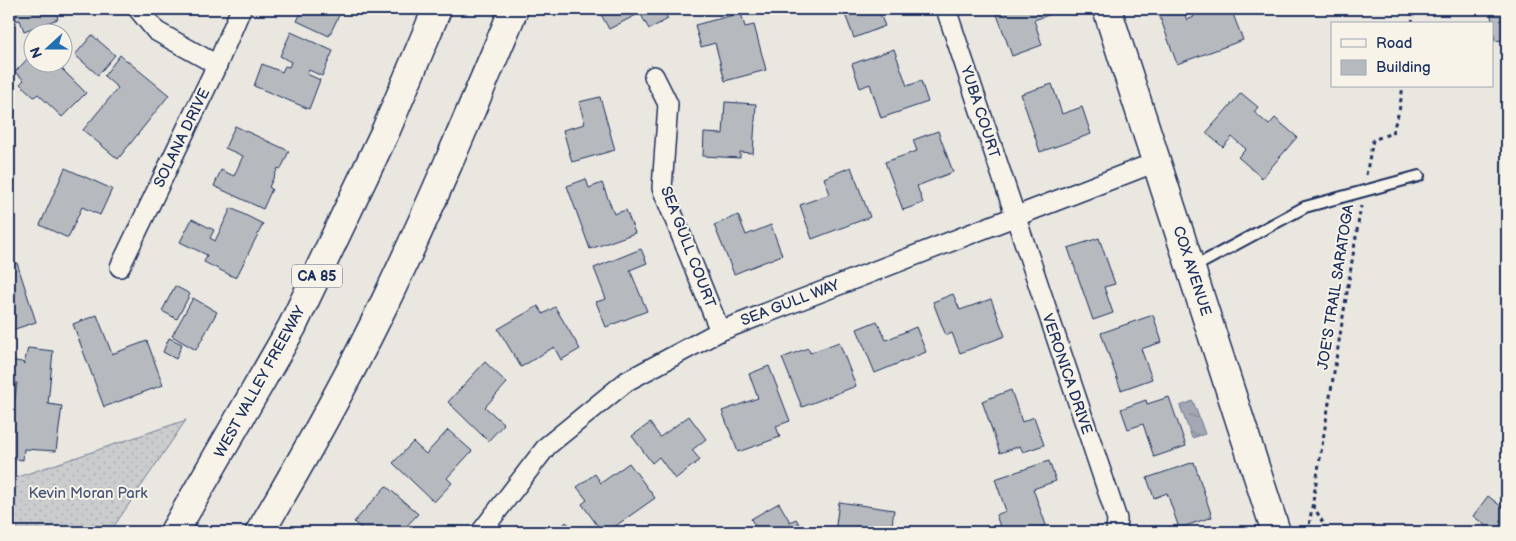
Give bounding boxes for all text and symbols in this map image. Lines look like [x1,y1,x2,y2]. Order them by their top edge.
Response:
north arrow [22,22,72,72]
legend [1331,22,1494,88]
text: Road [1376,34,1412,53]
text: N [27,45,46,60]
text: Building [1376,58,1431,77]
street label: YUBA COURT [956,62,1004,161]
street label: SOLANA DRIVE [150,85,214,191]
street label: SEA GULL COURT [656,184,720,310]
street label: JOE'S TRAIL SARATOGA [1314,202,1359,371]
street label: COX AVENUE [1169,224,1216,318]
road number: CA 85 [292,264,342,288]
street label: SEA GULL WAY [738,275,842,331]
street label: WEST VALLEY FREEWAY [210,303,310,461]
street label: VERONICA DRIVE [1037,311,1097,437]
park label: Kevin Moran Park [28,484,148,503]

